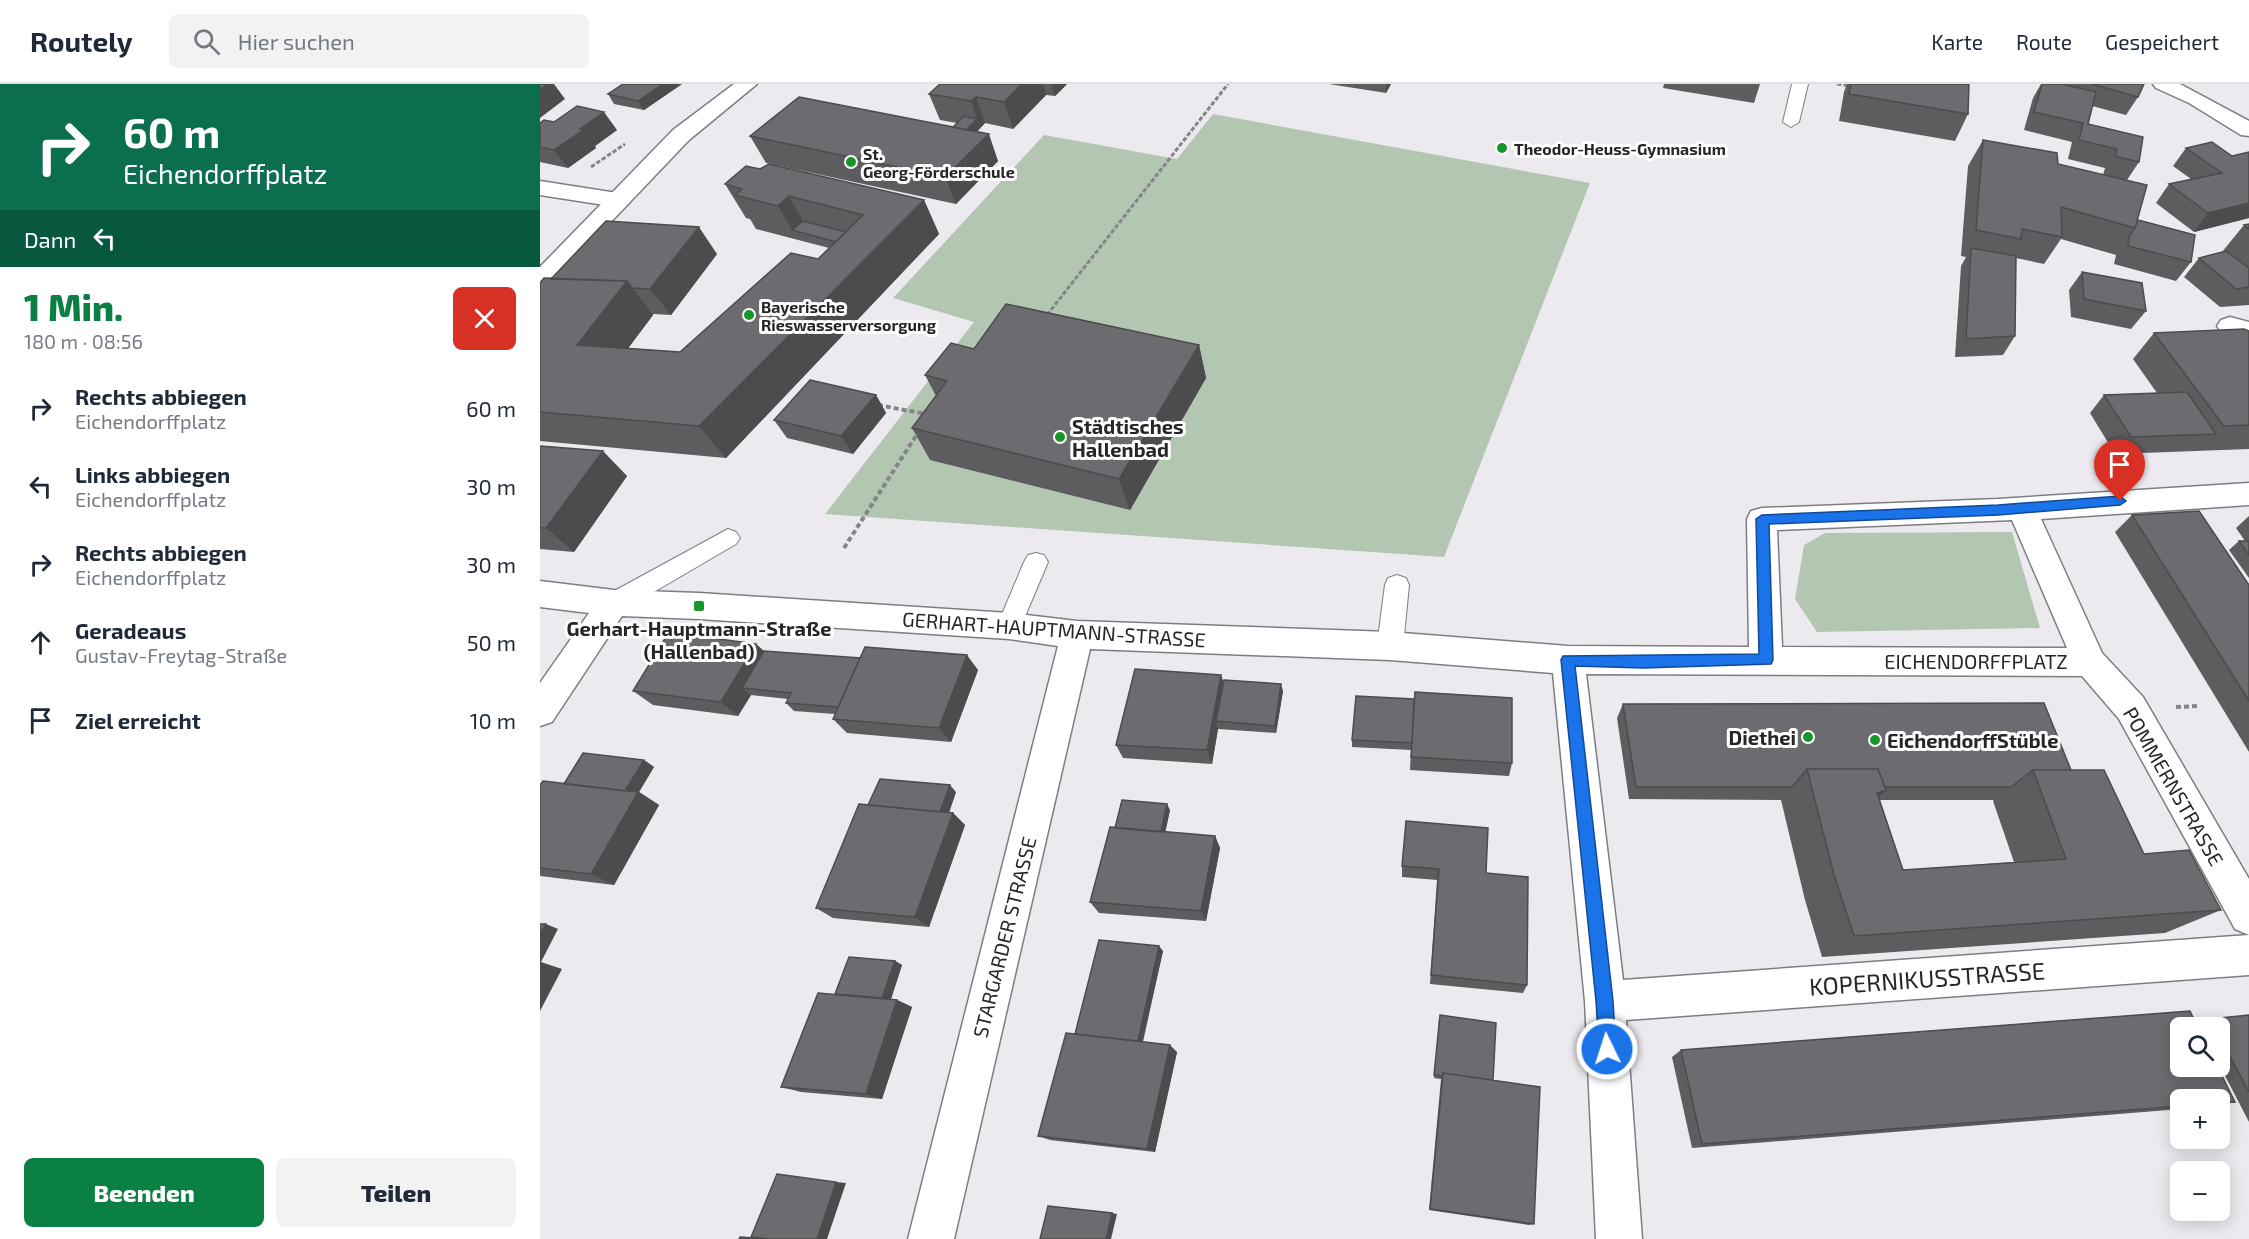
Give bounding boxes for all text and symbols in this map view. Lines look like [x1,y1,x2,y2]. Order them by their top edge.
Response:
search box [169,14,589,68]
text: Routely [30,24,133,58]
icon: search [190,25,223,58]
text: Hier suchen [238,28,355,54]
text: Karte [1931,29,1983,54]
text: Route [2016,29,2072,54]
text: Gespeichert [2105,29,2219,54]
text: 60 m [123,106,220,156]
icon: right [24,108,102,186]
place label: Theodor-Heuss-Gymnasium [1514,139,1726,159]
marker: Theodor-Heuss-Gymnasium [1495,141,1509,155]
place label: St. Georg-Förderschule [863,144,1015,181]
marker: St. Georg-Förderschule [844,155,858,169]
text: Eichendorffplatz [123,157,327,189]
icon: left [88,222,121,255]
text: Dann [24,226,76,252]
text: 1 Min. [24,285,123,328]
button: close [453,287,516,350]
place label: Bayerische Rieswasserversorgung [761,297,937,334]
marker: Bayerische Rieswasserversorgung [742,308,756,322]
text: 180 m · 08:56 [24,329,143,353]
text: Rechts abbiegen [75,383,247,409]
icon: right [24,392,57,425]
text: 60 m [466,395,516,421]
text: Eichendorffplatz [75,409,226,433]
place label: Städtisches Hallenbad [1072,414,1184,461]
marker: Städtisches Hallenbad [1053,430,1067,444]
pin [2094,439,2145,501]
icon: arrive [2103,448,2136,481]
text: Links abbiegen [75,461,230,487]
icon: left [24,470,57,503]
text: 30 m [466,473,516,499]
text: Eichendorffplatz [75,487,226,511]
text: Rechts abbiegen [75,539,247,565]
icon: right [24,548,57,581]
text: 30 m [466,551,516,577]
text: Eichendorffplatz [75,565,226,589]
marker: Gerhart-Hauptmann-Straße (Hallenbad) [692,599,706,613]
street label: GERHART-HAUPTMANN-STRASSE [901,606,1207,652]
place label: Gerhart-Hauptmann-Straße (Hallenbad) [567,616,831,663]
text: Geradeaus [75,617,186,643]
icon: ahead [24,626,57,659]
text: 50 m [467,629,516,655]
text: Gustav-Freytag-Straße [75,643,287,667]
street label: EICHENDORFFPLATZ [1884,649,2068,673]
street label: POMMERNSTRASSE [2119,702,2229,870]
icon: arrive [24,704,57,737]
text: Ziel erreicht [75,707,201,733]
text: 10 m [470,707,516,733]
place label: Diethei [1729,725,1796,749]
place label: EichendorffStüble [1887,728,2058,752]
marker: Diethei [1801,730,1815,744]
marker: EichendorffStüble [1868,733,1882,747]
street label: STARGARDER STRASSE [967,834,1041,1040]
street label: KOPERNIKUSSTRASSE [1808,955,2046,1001]
position arrow [1575,1017,1639,1081]
map controls [2170,1017,2230,1221]
button: search [2170,1017,2230,1077]
button: + [2170,1089,2230,1149]
button: Beenden [24,1158,264,1227]
button: Teilen [276,1158,516,1227]
button: − [2170,1161,2230,1221]

